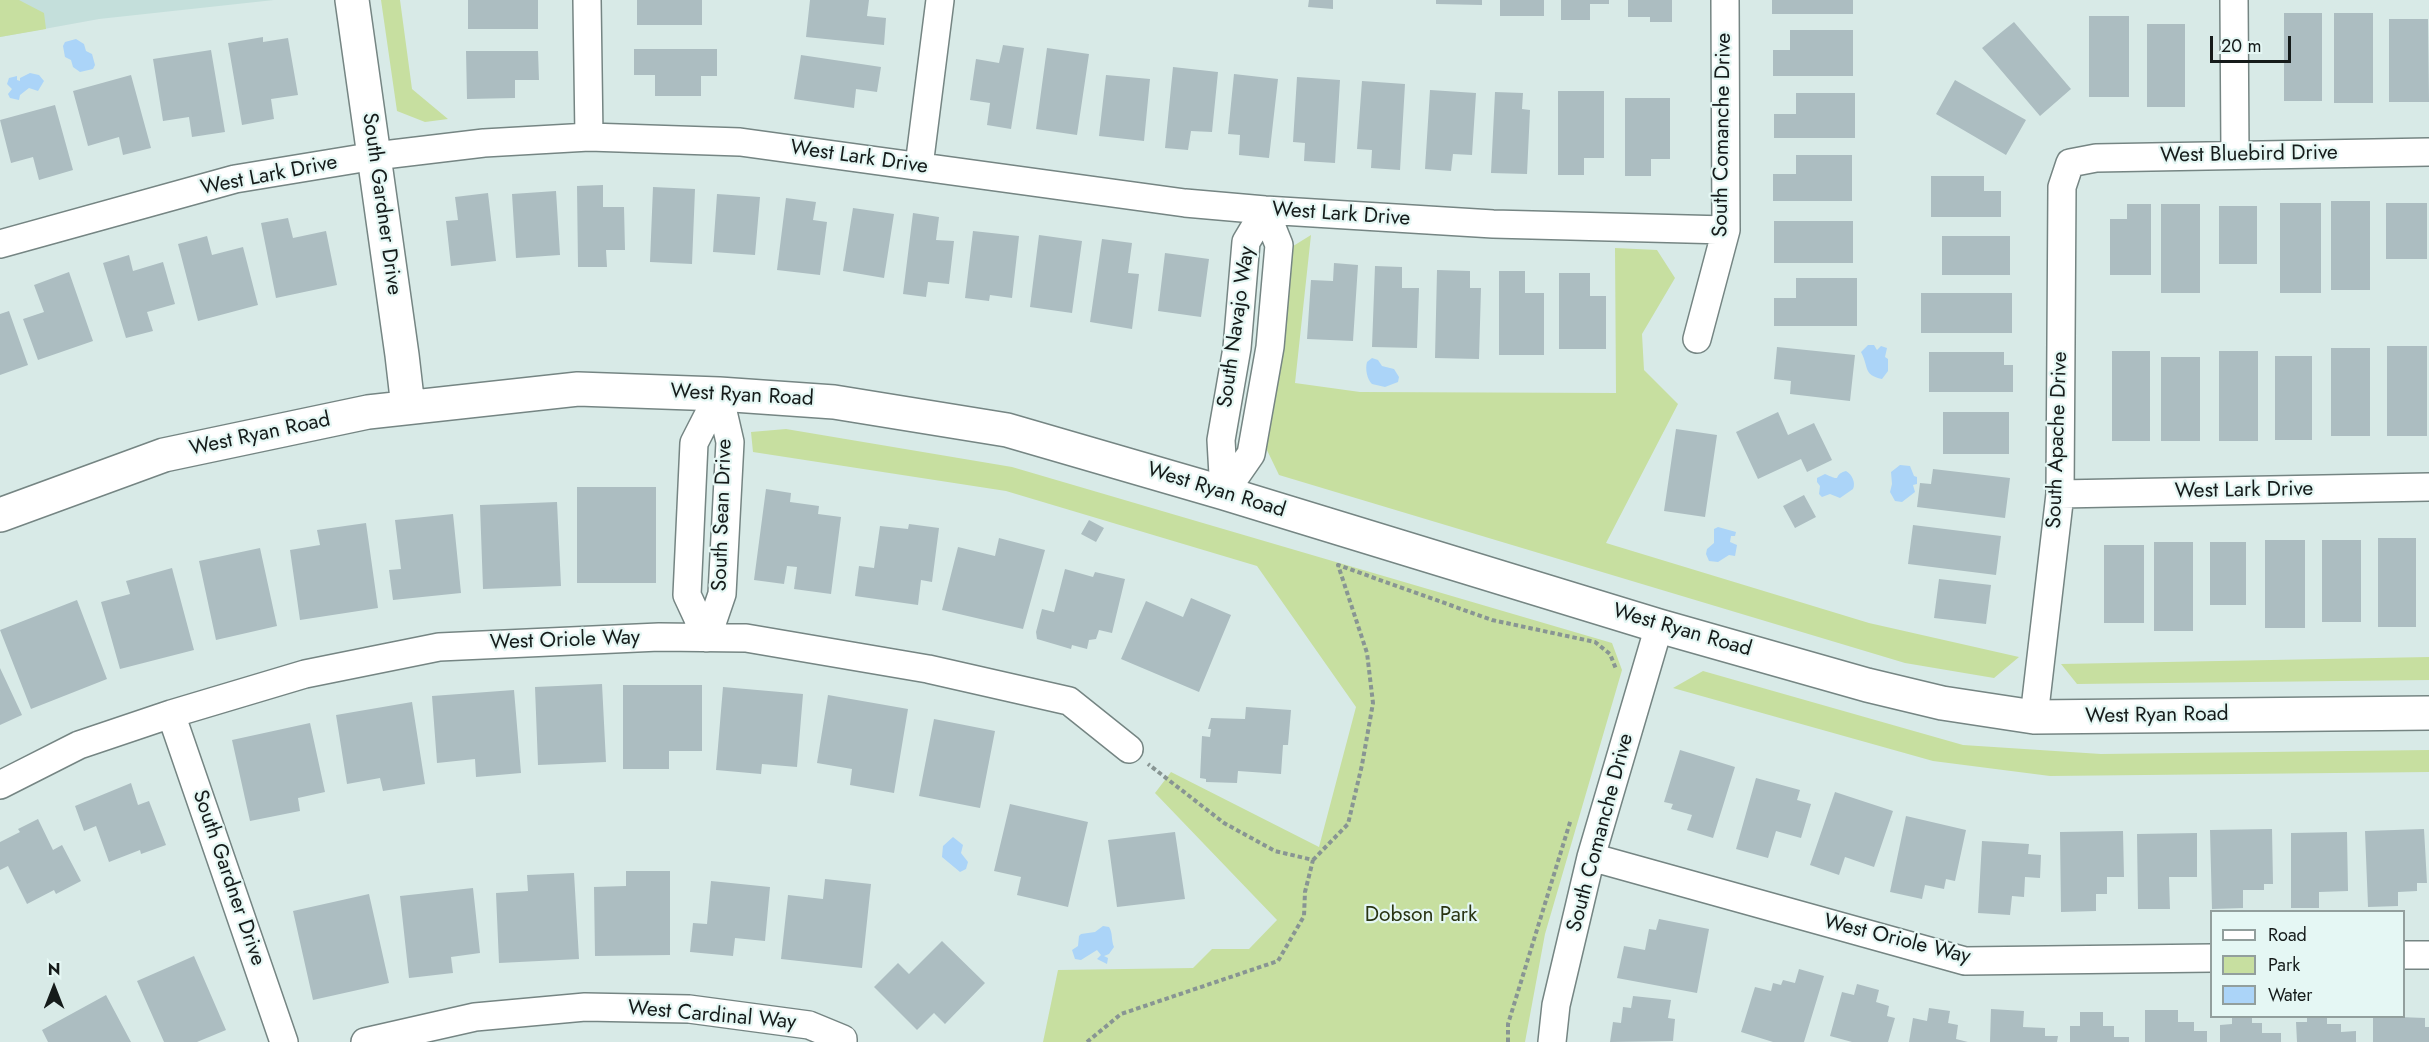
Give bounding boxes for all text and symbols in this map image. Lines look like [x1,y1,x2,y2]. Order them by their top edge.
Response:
scale bar [2213,24,2294,62]
street label: South Comanche Drive [1709,33,1737,237]
text: 20 m [2221,33,2261,59]
street label: South Gardner Drive [356,111,406,297]
street label: West Lark Drive [789,136,929,180]
street label: West Bluebird Drive [2160,141,2338,169]
street label: West Lark Drive [199,150,339,202]
street label: West Lark Drive [1271,198,1411,232]
street label: South Navajo Way [1213,245,1261,409]
street label: South Apache Drive [2042,351,2074,529]
street label: West Ryan Road [670,380,814,412]
street label: West Ryan Road [187,408,333,462]
street label: South Sean Drive [708,438,738,592]
street label: West Ryan Road [1144,458,1288,524]
street label: West Lark Drive [2174,477,2314,505]
street label: West Ryan Road [1610,599,1754,663]
street label: West Oriole Way [489,626,641,656]
street label: West Ryan Road [2085,702,2229,730]
street label: South Comanche Drive [1562,731,1640,935]
street label: South Gardner Drive [186,787,270,969]
park label: Dobson Park [1365,903,1477,929]
street label: West Oriole Way [1821,910,1973,970]
legend [2210,910,2405,1018]
text: Road [2268,922,2307,948]
text: Park [2268,952,2300,978]
north arrow [24,958,84,1018]
text: N [48,958,60,981]
text: Water [2268,982,2312,1008]
street label: West Cardinal Way [627,996,797,1036]

